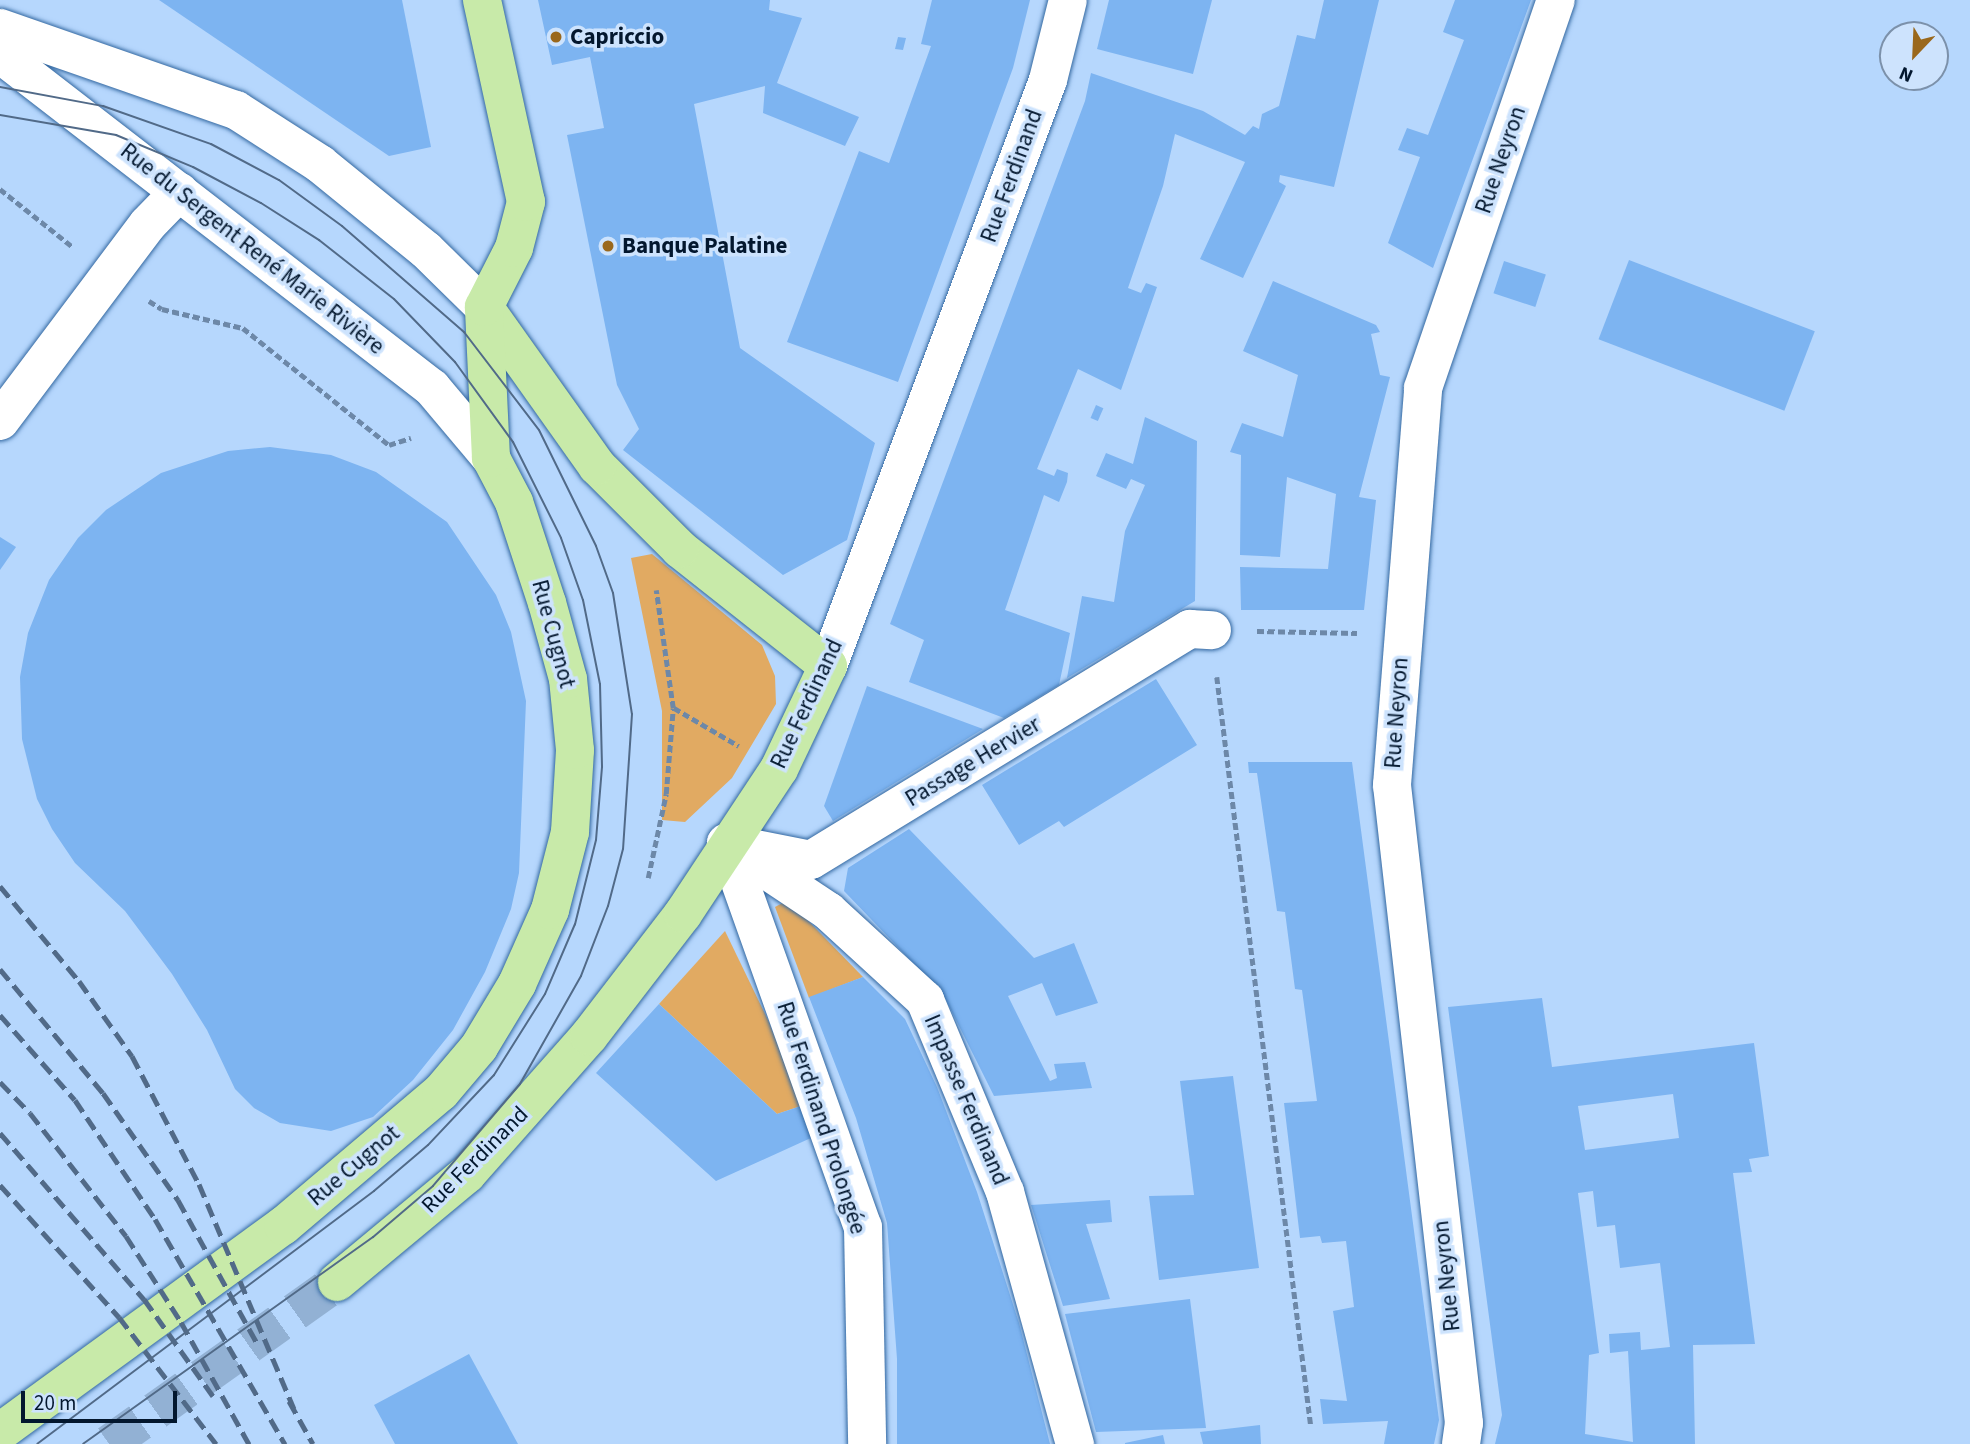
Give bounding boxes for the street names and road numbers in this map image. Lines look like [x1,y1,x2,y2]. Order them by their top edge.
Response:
street label: Rue Neyron [1470,103,1532,217]
street label: Rue Ferdinand [975,106,1049,246]
street label: Rue du Sergent René Marie Rivière [115,137,389,361]
street label: Rue Cugnot [525,577,581,691]
street label: Rue Ferdinand [765,635,849,773]
street label: Rue Neyron [1379,656,1415,770]
street label: Passage Hervier [901,711,1045,813]
street label: Rue Ferdinand Prolongée [770,998,872,1238]
street label: Impasse Ferdinand [918,1011,1014,1189]
street label: Rue Ferdinand [416,1101,534,1219]
street label: Rue Cugnot [303,1120,405,1212]
street label: Rue Neyron [1427,1219,1467,1333]

